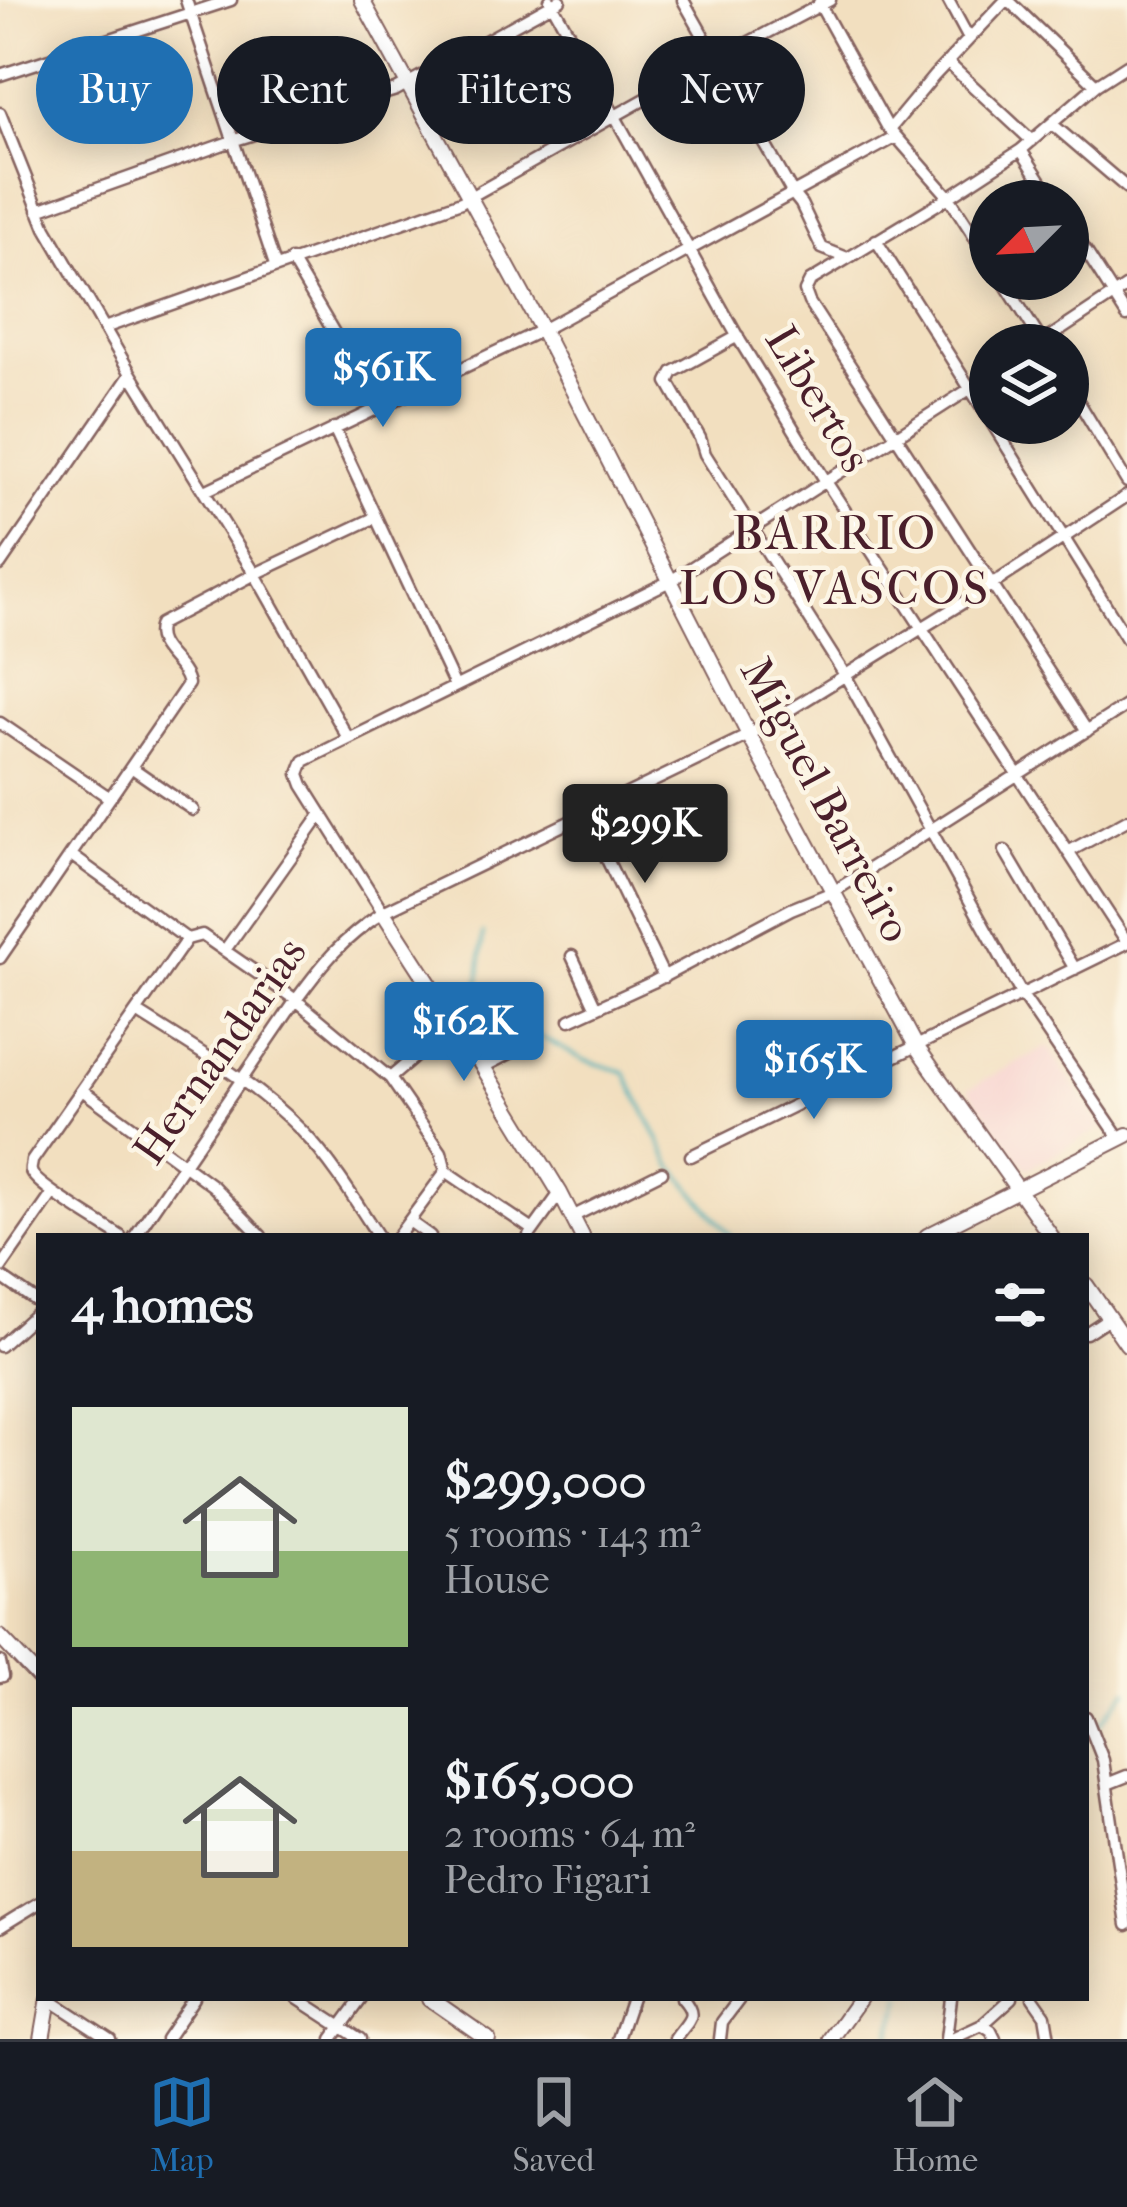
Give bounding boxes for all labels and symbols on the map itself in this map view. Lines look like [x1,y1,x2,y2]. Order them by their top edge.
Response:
north arrow [969,180,1089,300]
street label: Libertos [754,316,882,482]
pin: $561K [299,328,467,430]
district label: BARRIO LOS VASCOS [679,505,991,616]
street label: Miguel Barreiro [729,649,923,951]
pin: $299K [561,784,729,886]
street label: Hernandarias [122,927,318,1175]
pin: $162K [380,982,548,1084]
pin: $165K [730,1020,898,1122]

